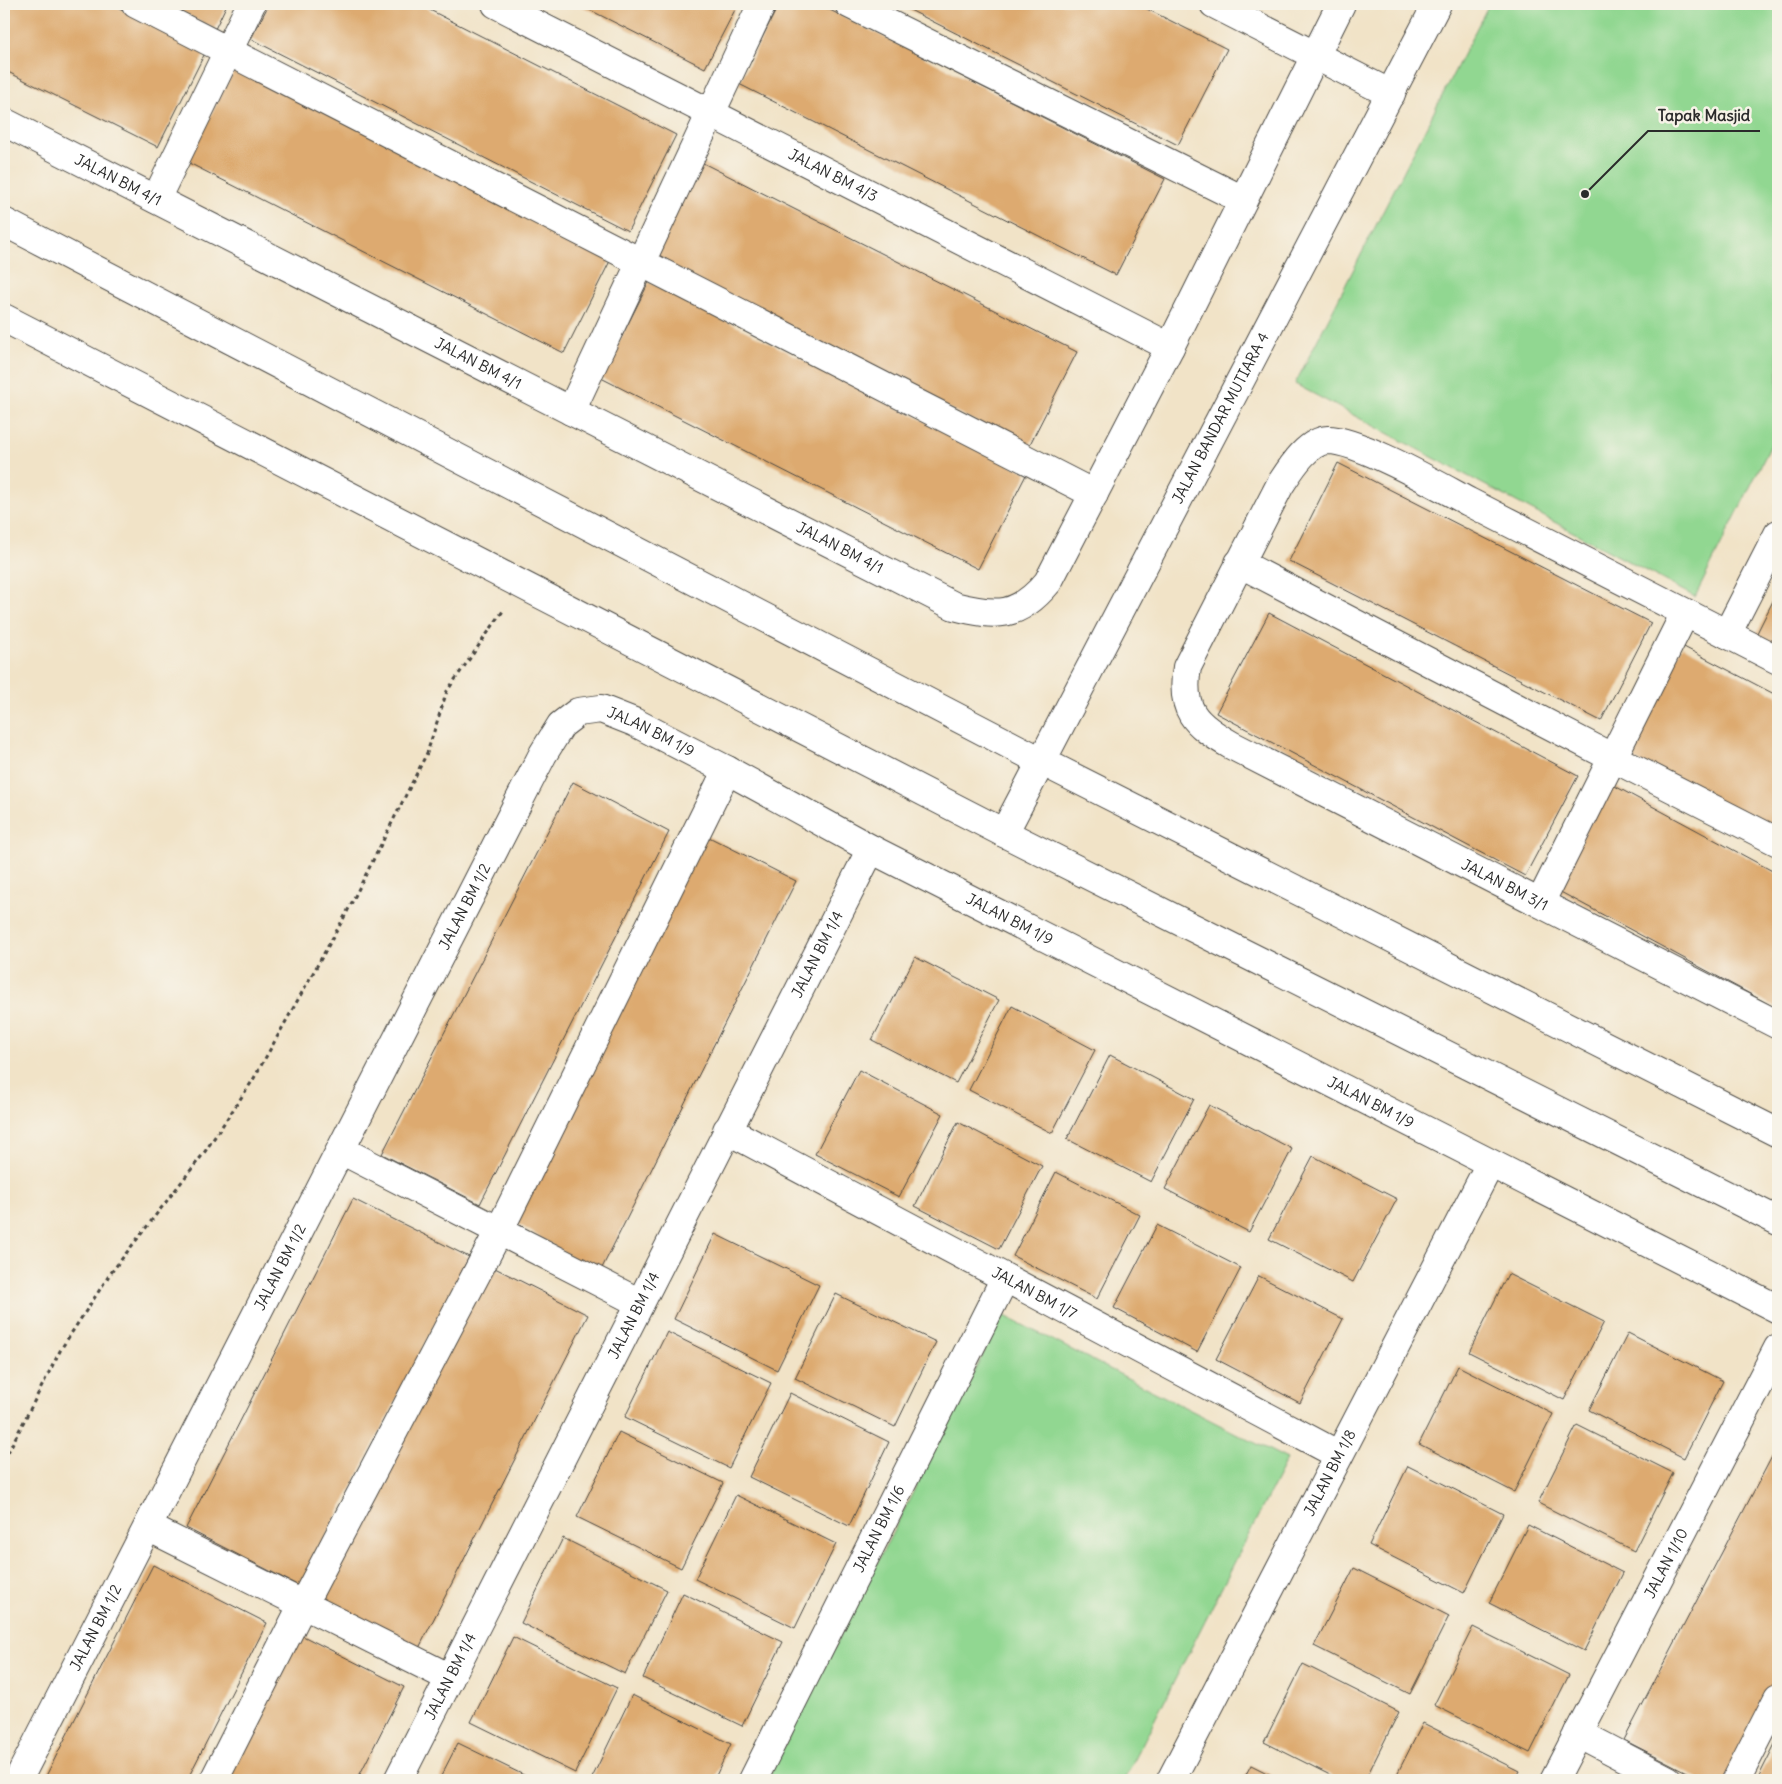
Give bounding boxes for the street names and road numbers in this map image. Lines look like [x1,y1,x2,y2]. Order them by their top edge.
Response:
street label: JALAN BM 4/3 [785,144,881,206]
street label: JALAN BM 4/1 [72,150,165,210]
street label: JALAN BANDAR MUTIARA 4 [1168,329,1273,507]
street label: JALAN BM 4/1 [432,333,525,393]
street label: JALAN BM 4/1 [793,517,887,577]
street label: JALAN BM 1/9 [605,702,698,761]
street label: JALAN BM 3/1 [1458,855,1551,915]
street label: JALAN BM 1/2 [434,860,494,953]
street label: JALAN BM 1/9 [963,889,1056,949]
street label: JALAN BM 1/4 [787,907,847,1001]
street label: JALAN BM 1/9 [1324,1072,1418,1132]
street label: JALAN BM 1/2 [250,1221,310,1313]
street label: JALAN BM 1/7 [989,1262,1080,1323]
street label: JALAN BM 1/4 [604,1268,664,1362]
street label: JALAN BM 1/8 [1299,1426,1360,1519]
street label: JALAN BM 1/6 [849,1482,908,1575]
street label: JALAN 1/10 [1640,1525,1692,1601]
street label: JALAN BM 1/2 [65,1581,125,1674]
street label: JALAN BM 1/4 [420,1629,480,1723]

